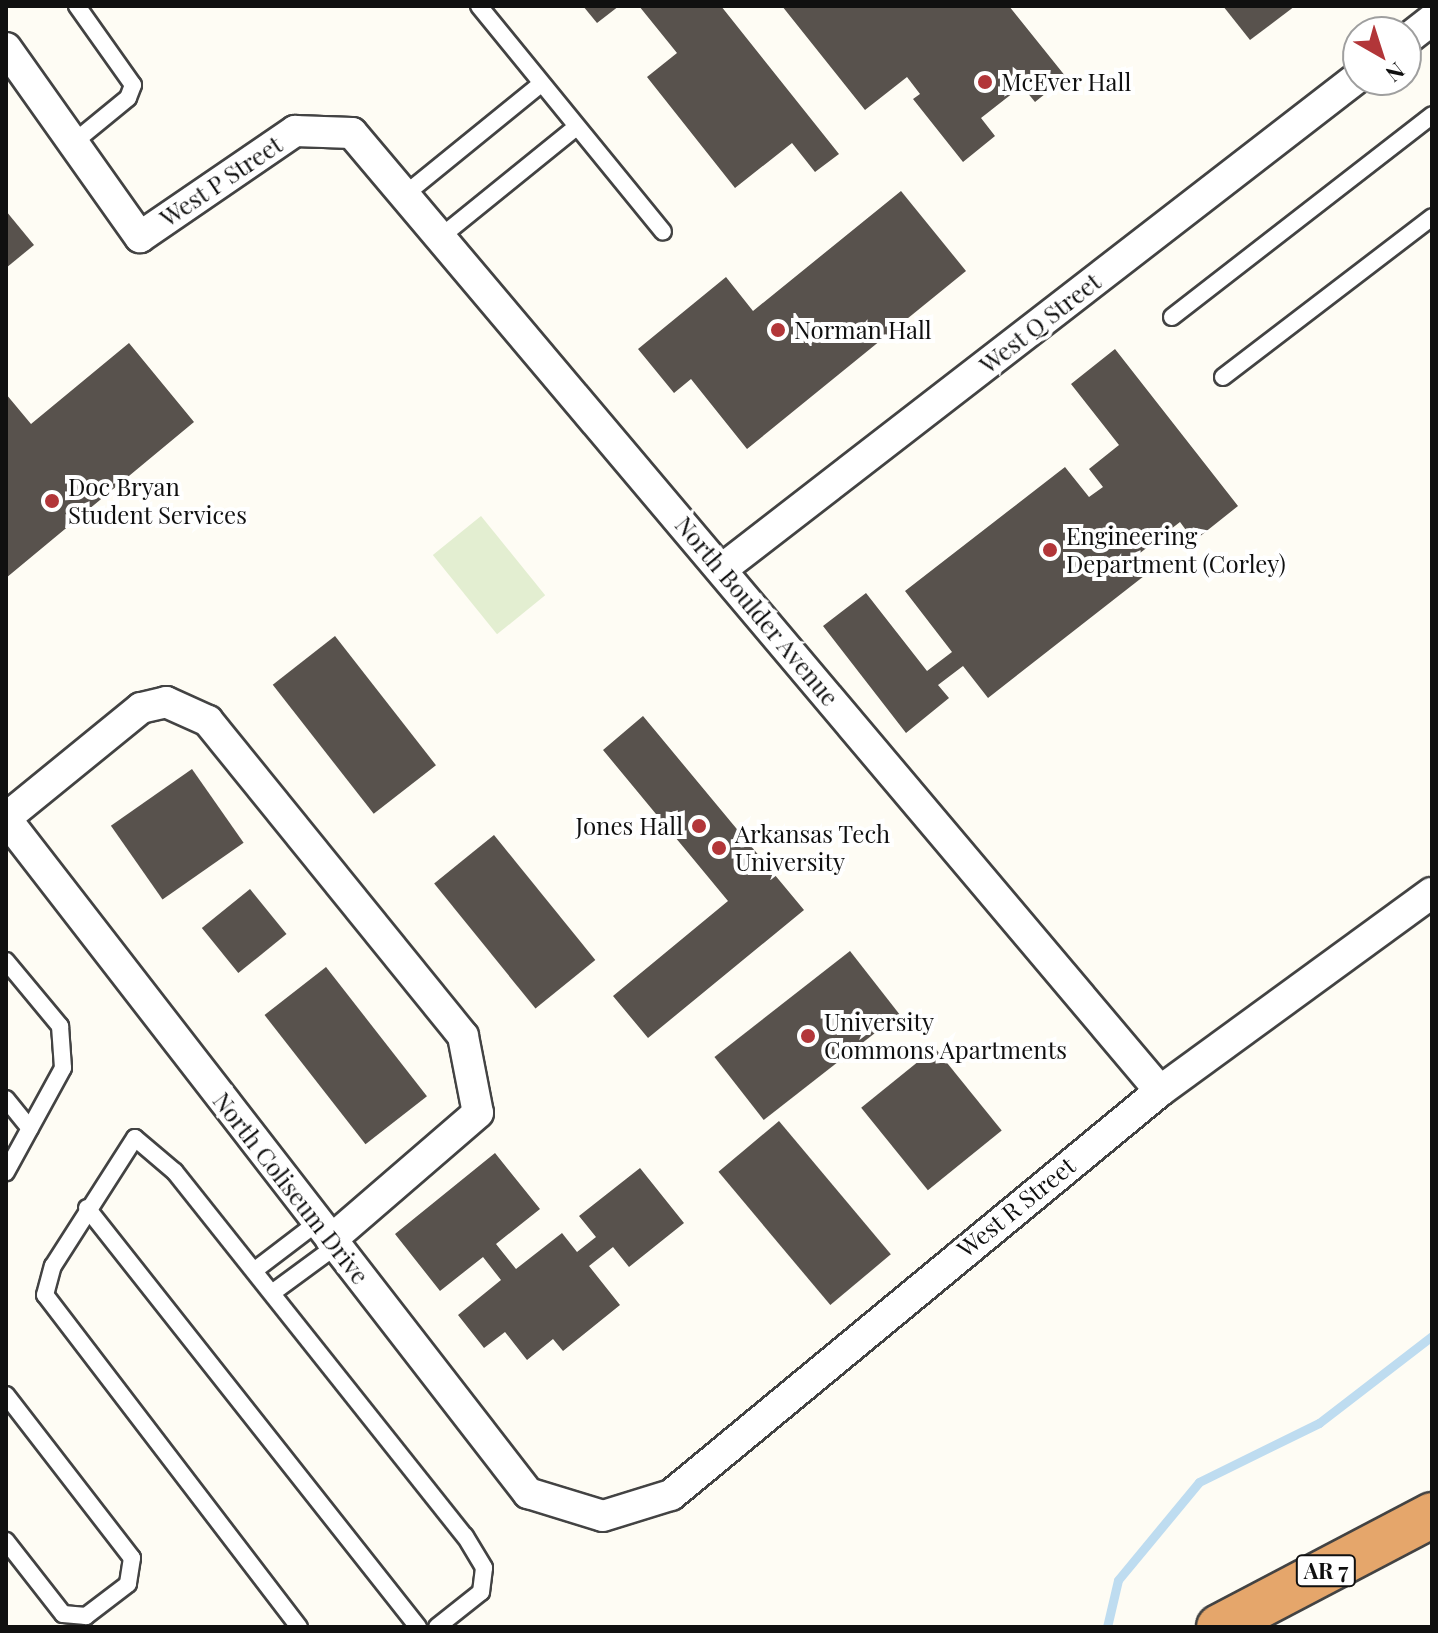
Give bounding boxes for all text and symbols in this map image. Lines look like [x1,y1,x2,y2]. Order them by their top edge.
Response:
north arrow [1342,16,1422,96]
text: N [1380,56,1411,90]
place label: McEver Hall [1001,68,1132,96]
marker: McEver Hall [976,73,994,91]
street label: West P Street [154,129,288,233]
street label: West Q Street [974,267,1106,379]
place label: Norman Hall [794,316,932,344]
marker: Norman Hall [769,321,787,339]
place label: Doc Bryan Student Services [68,473,247,529]
marker: Doc Bryan Student Services [43,492,61,510]
street label: North Boulder Avenue [669,510,845,712]
place label: Engineering Department (Corley) [1066,522,1286,578]
marker: Engineering Department (Corley) [1041,541,1059,559]
place label: Jones Hall [576,812,683,840]
marker: Jones Hall [690,817,708,835]
place label: Arkansas Tech University [735,820,891,876]
marker: Arkansas Tech University [710,839,728,857]
place label: University Commons Apartments [824,1008,1068,1064]
marker: University Commons Apartments [799,1027,817,1045]
street label: North Coliseum Drive [207,1087,375,1289]
street label: West R Street [951,1151,1081,1263]
road number: AR 7 [1294,1553,1358,1589]

